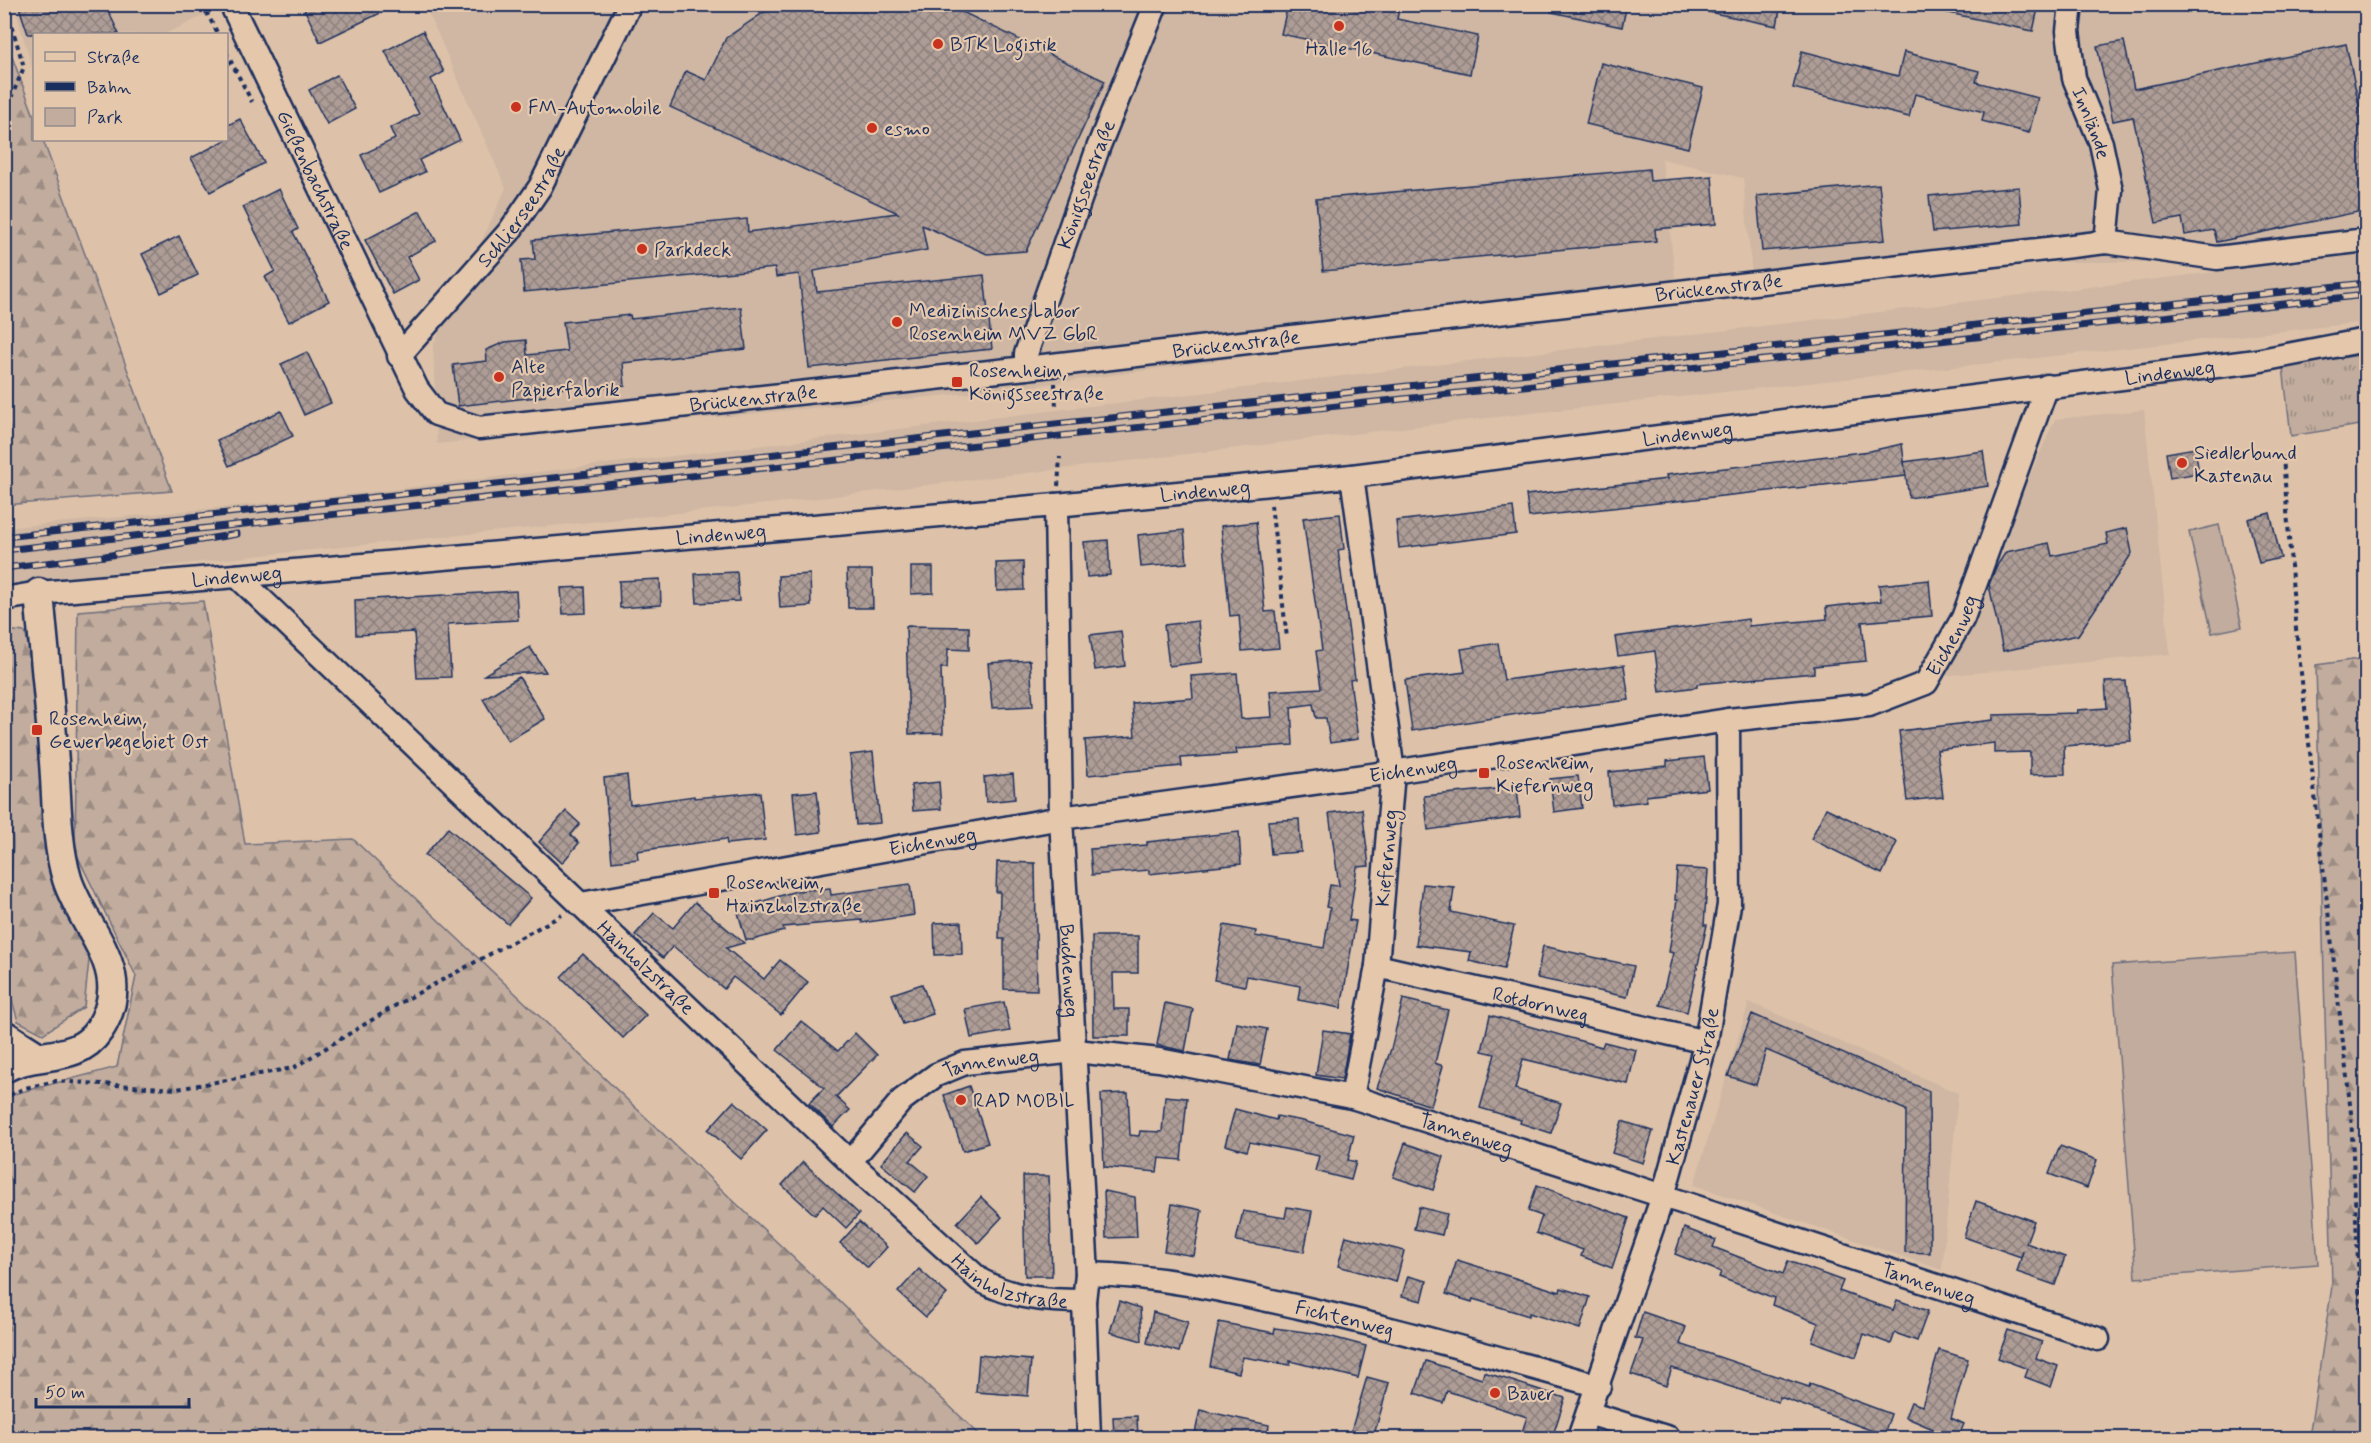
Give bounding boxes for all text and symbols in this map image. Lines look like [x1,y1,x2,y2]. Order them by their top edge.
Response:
marker: Halle 16 [1332,19,1346,33]
place label: BTK Logistik [950,32,1057,61]
legend [33,33,228,141]
place label: Halle 16 [1305,36,1373,63]
marker: BTK Logistik [931,37,945,51]
text: Straße [87,46,140,70]
text: Bahn [87,76,131,100]
street label: Innlände [2064,83,2116,162]
place label: FM-Automobile [528,95,662,122]
marker: FM-Automobile [509,100,523,114]
text: Park [87,106,123,130]
street label: Gießenbachstraße [269,106,360,255]
place label: esmo [884,116,930,143]
street label: Königsseestraße [1052,116,1123,253]
marker: esmo [865,121,879,135]
street label: Schlierseestraße [472,142,573,274]
place label: Parkdeck [654,237,731,264]
marker: Parkdeck [635,242,649,256]
street label: Brückenstraße [1654,268,1784,310]
place label: Medizinisches Labor Rosenheim MVZ GbR [909,298,1098,348]
marker: Medizinisches Labor Rosenheim MVZ GbR [890,315,904,329]
street label: Brückenstraße [1171,324,1302,366]
place label: Alte Papierfabrik [511,354,620,404]
street label: Lindenweg [2123,354,2217,393]
place label: Rosenheim, Königsseestraße [969,358,1104,410]
marker: Alte Papierfabrik [492,370,506,384]
marker: Rosenheim, Königsseestraße [950,375,964,389]
street label: Brückenstraße [688,379,819,420]
street label: Lindenweg [1641,416,1734,454]
place label: Siedlerbund Kastenau [2194,440,2297,490]
marker: Siedlerbund Kastenau [2175,456,2189,470]
street label: Lindenweg [1159,474,1252,510]
street label: Lindenweg [675,518,767,553]
street label: Lindenweg [191,560,283,595]
street label: Eichenweg [1921,592,1986,682]
place label: Rosenheim, Gewerbegebiet Ost [49,706,209,756]
marker: Rosenheim, Gewerbegebiet Ost [30,723,44,737]
street label: Eichenweg [1368,750,1459,790]
place label: Rosenheim, Kiefernweg [1496,750,1594,801]
marker: Rosenheim, Kiefernweg [1477,766,1491,780]
street label: Kiefernweg [1370,808,1406,908]
street label: Eichenweg [887,821,979,864]
place label: Rosenheim, Hainzholzstraße [726,870,862,920]
marker: Rosenheim, Hainzholzstraße [707,886,721,900]
street label: Hainholzstraße [590,915,700,1022]
street label: Buchenweg [1052,923,1084,1018]
street label: Rotdornweg [1490,981,1591,1029]
street label: Kastenauer Straße [1660,1005,1727,1168]
street label: Tannenweg [939,1043,1040,1086]
place label: RAD MOBIL [973,1088,1075,1115]
marker: RAD MOBIL [954,1093,968,1107]
street label: Tannenweg [1415,1107,1516,1163]
street label: Hainholzstraße [944,1248,1069,1316]
street label: Tannenweg [1878,1257,1978,1314]
street label: Fichtenweg [1292,1295,1397,1345]
scale bar [36,1371,189,1409]
text: 50 m [45,1381,85,1405]
place label: Bauer [1507,1381,1555,1408]
marker: Bauer [1488,1386,1502,1400]

